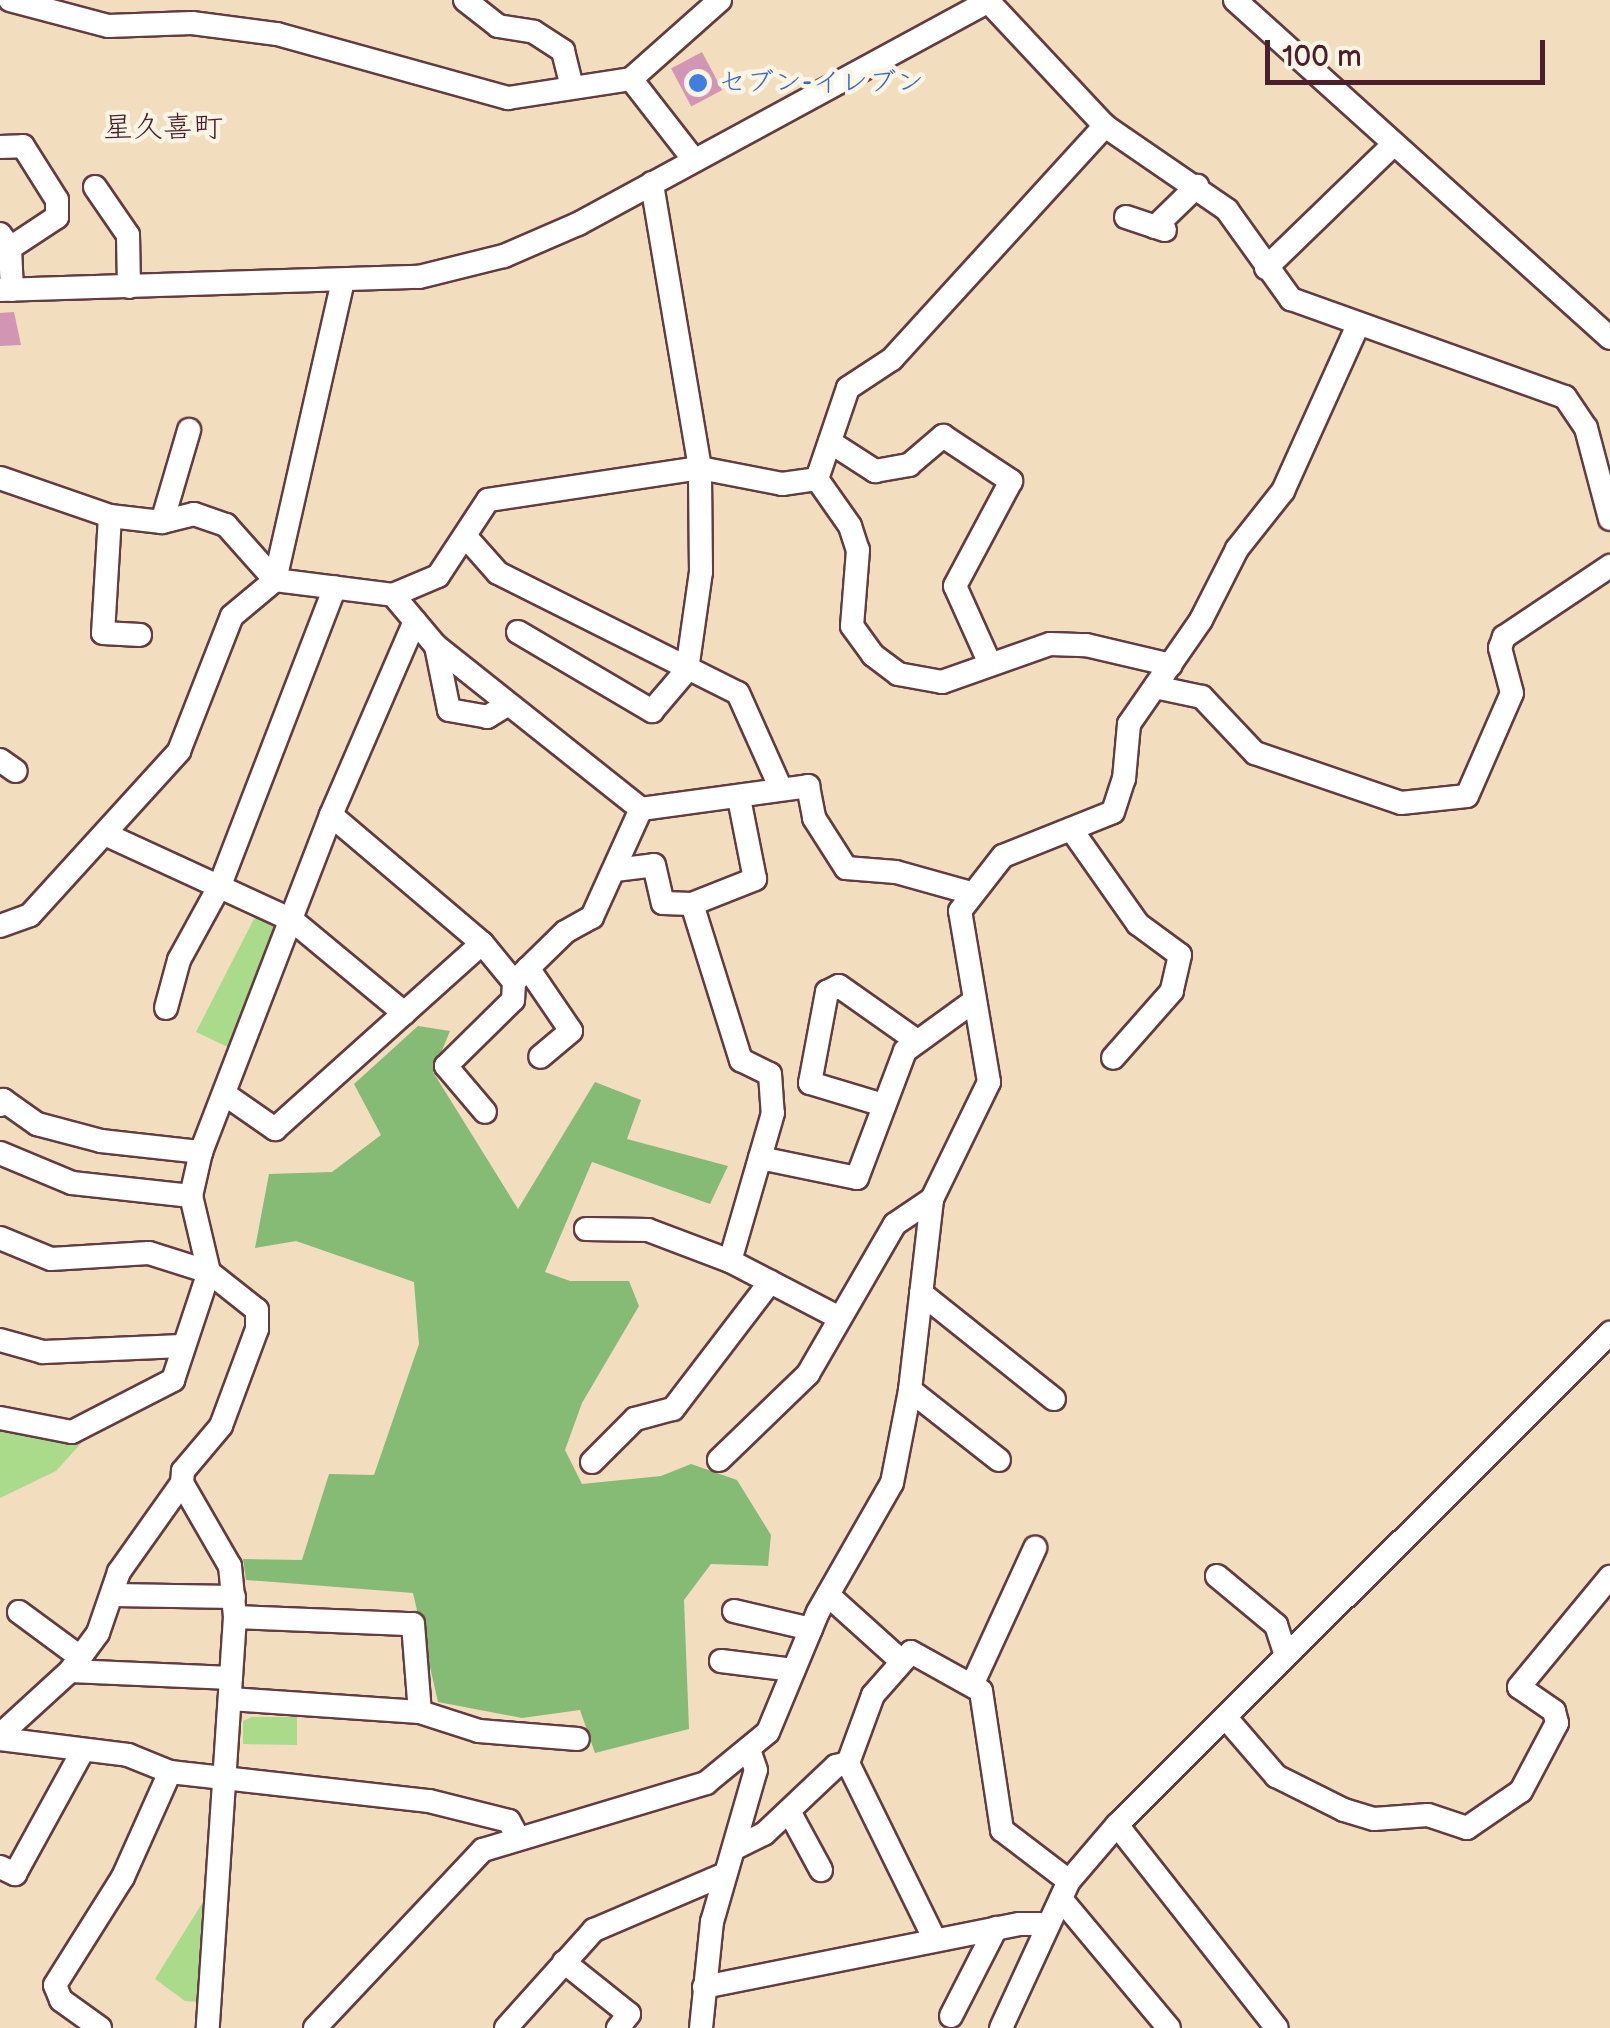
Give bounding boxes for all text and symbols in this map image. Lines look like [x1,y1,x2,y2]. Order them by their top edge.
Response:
scale bar [1270,20,1550,82]
text: 100 m [1282,39,1362,75]
place label: セブン-イレブン [718,66,924,100]
marker: セブン-イレブン [687,72,709,94]
district label: 星久喜町 [103,110,223,146]

